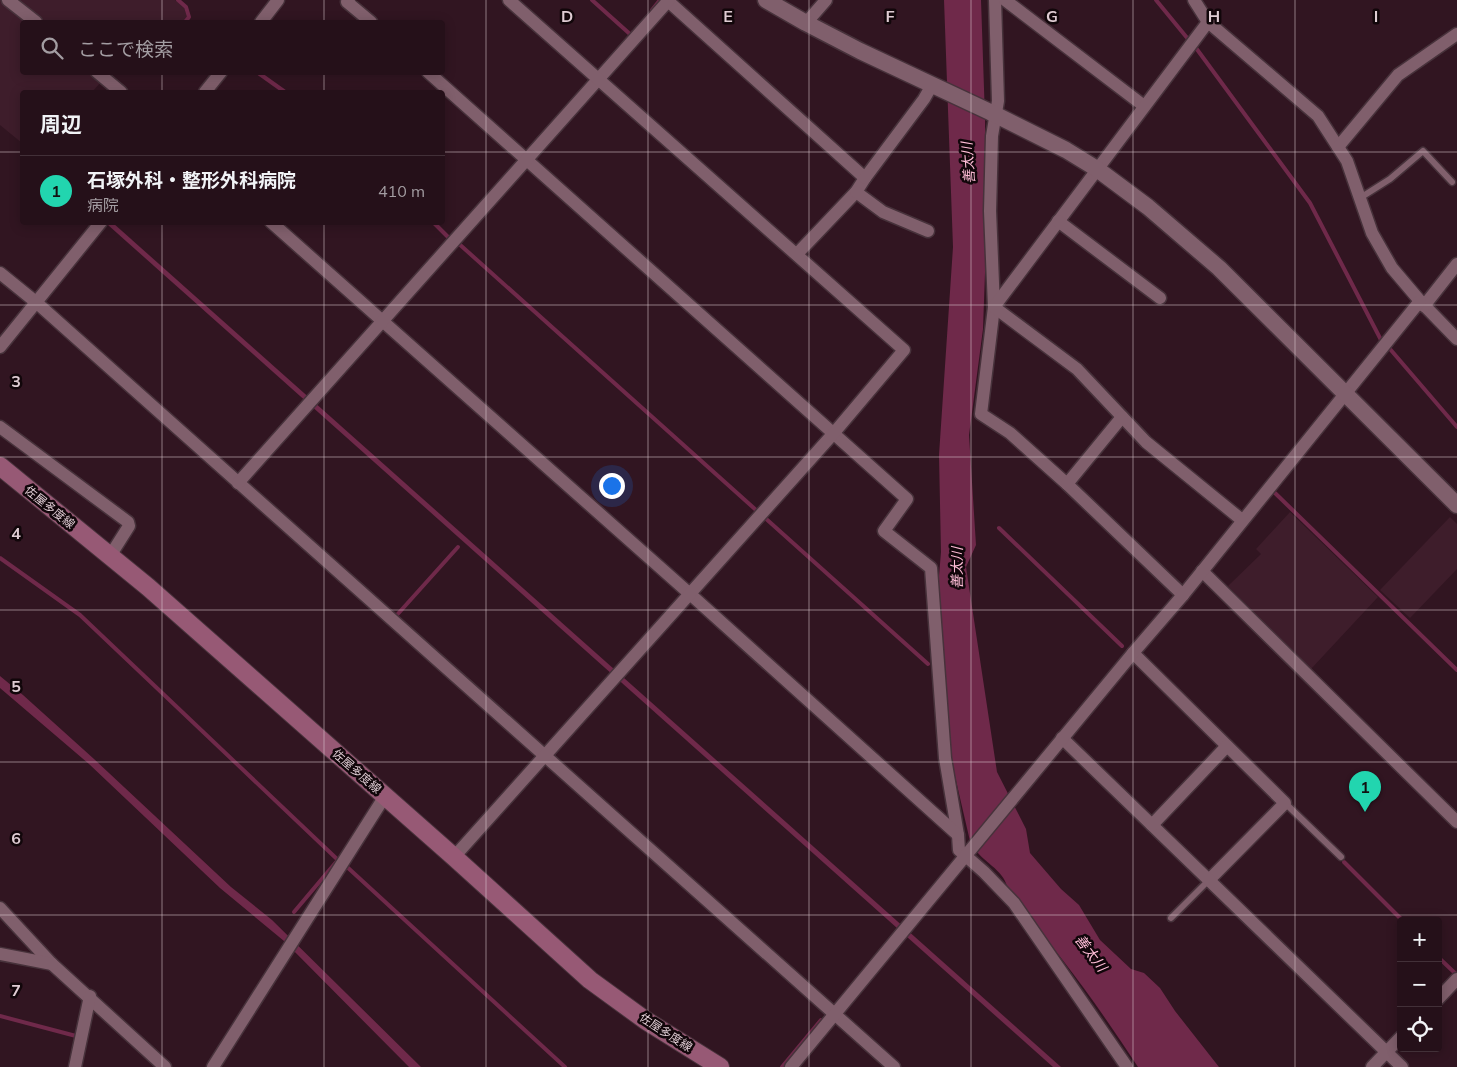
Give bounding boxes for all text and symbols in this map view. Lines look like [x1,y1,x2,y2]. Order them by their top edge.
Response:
text: D [561,6,573,26]
text: E [723,6,733,26]
text: F [885,6,895,26]
text: G [1046,6,1058,26]
text: H [1208,6,1220,26]
text: I [1374,6,1378,26]
search box [20,20,445,75]
icon: search [38,34,66,62]
text: ここで検索 [78,37,173,61]
text: 周辺 [40,111,82,137]
water label: 善太川 [957,139,978,185]
text: 石塚外科・整形外科病院 [87,168,296,192]
text: 1 [51,181,61,201]
text: 410 m [378,181,425,201]
text: 病院 [87,195,119,215]
text: 3 [11,371,21,391]
your location [599,473,625,499]
street label: 佐屋多度線 [22,482,78,532]
text: 4 [11,523,21,543]
water label: 善太川 [948,545,966,589]
text: 5 [11,676,21,696]
street label: 佐屋多度線 [329,746,385,796]
pin: 1 [1349,771,1381,812]
text: 6 [11,828,21,848]
map controls [1397,917,1442,1052]
button: + [1397,917,1442,962]
water label: 善太川 [1071,931,1112,977]
button: − [1397,962,1442,1007]
text: 7 [11,980,21,1000]
button: locate [1397,1007,1442,1052]
street label: 佐屋多度線 [637,1009,695,1055]

